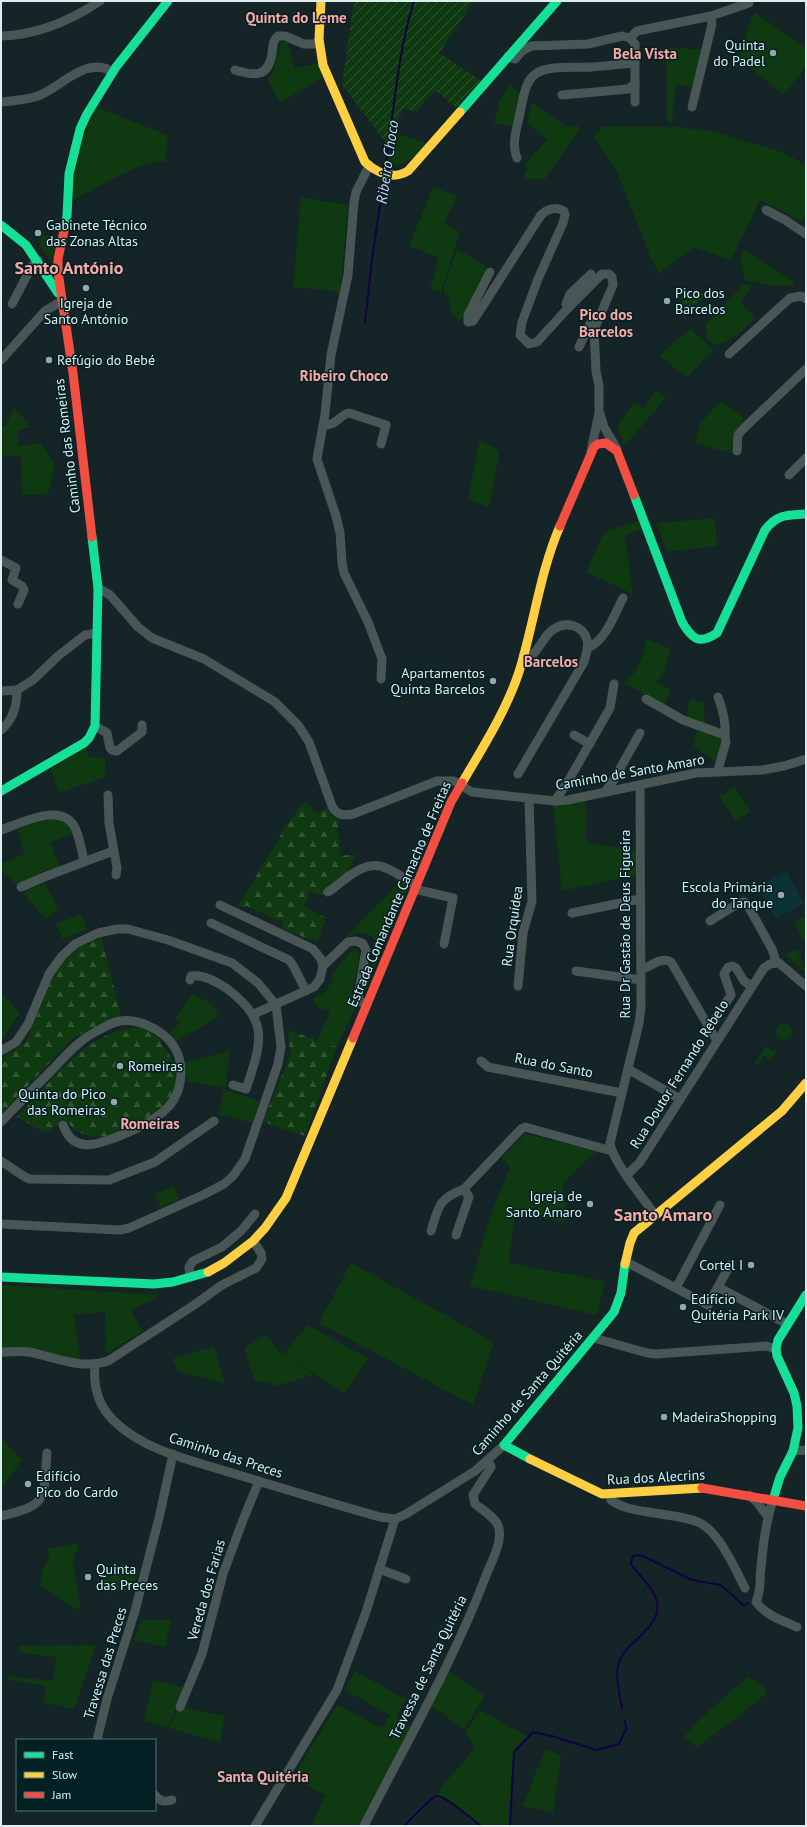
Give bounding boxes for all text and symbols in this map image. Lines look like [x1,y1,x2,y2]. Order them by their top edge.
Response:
district label: Quinta do Leme [245,8,347,27]
place label: Quinta do Padel [713,36,765,70]
district label: Bela Vista [613,44,677,63]
marker: Quinta do Padel [768,48,778,58]
water label: Ribeiro Choco [372,119,402,205]
place label: Gabinete Técnico das Zonas Altas [46,216,147,250]
marker: Gabinete Técnico das Zonas Altas [33,228,43,238]
district label: Santo António [15,256,124,279]
marker: Igreja de Santo António [81,283,91,293]
place label: Pico dos Barcelos [675,284,726,318]
place label: Igreja de Santo António [44,294,128,328]
marker: Pico dos Barcelos [662,296,672,306]
district label: Pico dos Barcelos [579,305,633,341]
place label: Refúgio do Bebé [57,351,155,369]
marker: Refúgio do Bebé [44,355,54,365]
district label: Ribeiro Choco [300,366,388,385]
street label: Caminho das Romeiras [50,378,84,514]
district label: Barcelos [524,652,578,671]
place label: Apartamentos Quinta Barcelos [391,664,485,698]
marker: Apartamentos Quinta Barcelos [488,676,498,686]
street label: Caminho de Santo Amaro [554,750,706,794]
street label: Estrada Comandante Camacho de Freitas [343,778,455,1010]
street label: Rua Dr Gastão de Deus Figueira [616,830,634,1018]
place label: Escola Primária do Tanque [682,878,773,912]
street label: Rua Orquídea [497,885,527,967]
marker: Escola Primária do Tanque [776,890,786,900]
street label: Rua Doutor Fernando Rebelo [626,996,732,1152]
street label: Rua do Santo [513,1049,595,1081]
place label: Romeiras [128,1057,183,1075]
marker: Romeiras [115,1061,125,1071]
place label: Quinta do Pico das Romeiras [18,1085,106,1119]
marker: Quinta do Pico das Romeiras [109,1097,119,1107]
district label: Romeiras [120,1114,180,1133]
place label: Igreja de Santo Amaro [506,1187,582,1221]
marker: Igreja de Santo Amaro [585,1199,595,1209]
district label: Santo Amaro [614,1203,712,1226]
place label: Cortel I [699,1256,743,1274]
marker: Cortel I [746,1260,756,1270]
place label: Edifício Quitéria Park IV [691,1290,784,1324]
marker: Edifício Quitéria Park IV [678,1302,688,1312]
street label: Caminho de Santa Quitéria [468,1327,586,1459]
place label: MadeiraShopping [672,1408,777,1426]
marker: MadeiraShopping [659,1412,669,1422]
street label: Caminho das Preces [167,1428,285,1482]
street label: Rua dos Alecrins [606,1465,706,1489]
place label: Edifício Pico do Cardo [36,1467,118,1501]
marker: Edifício Pico do Cardo [23,1479,33,1489]
street label: Vereda dos Farias [183,1537,229,1644]
place label: Quinta das Preces [96,1560,158,1594]
marker: Quinta das Preces [83,1572,93,1582]
street label: Travessa de Santa Quitéria [385,1592,471,1742]
street label: Travessa das Preces [79,1605,131,1721]
legend [16,1739,156,1811]
text: Fast [52,1747,73,1762]
text: Slow [52,1767,77,1782]
district label: Santa Quitéria [217,1767,309,1786]
text: Jam [51,1787,71,1802]

